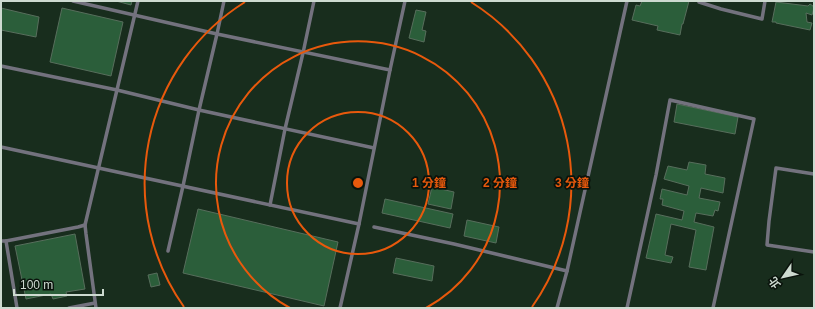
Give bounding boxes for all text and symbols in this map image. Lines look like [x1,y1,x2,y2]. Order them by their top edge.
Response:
centre of rings [351,176,365,190]
text: 1 分鐘 [412,176,446,190]
text: 2 分鐘 [483,176,517,190]
text: 3 分鐘 [555,176,589,190]
north arrow [763,257,803,297]
scale bar [14,271,103,297]
text: 北 [767,275,783,291]
text: 100 m [20,278,53,292]

